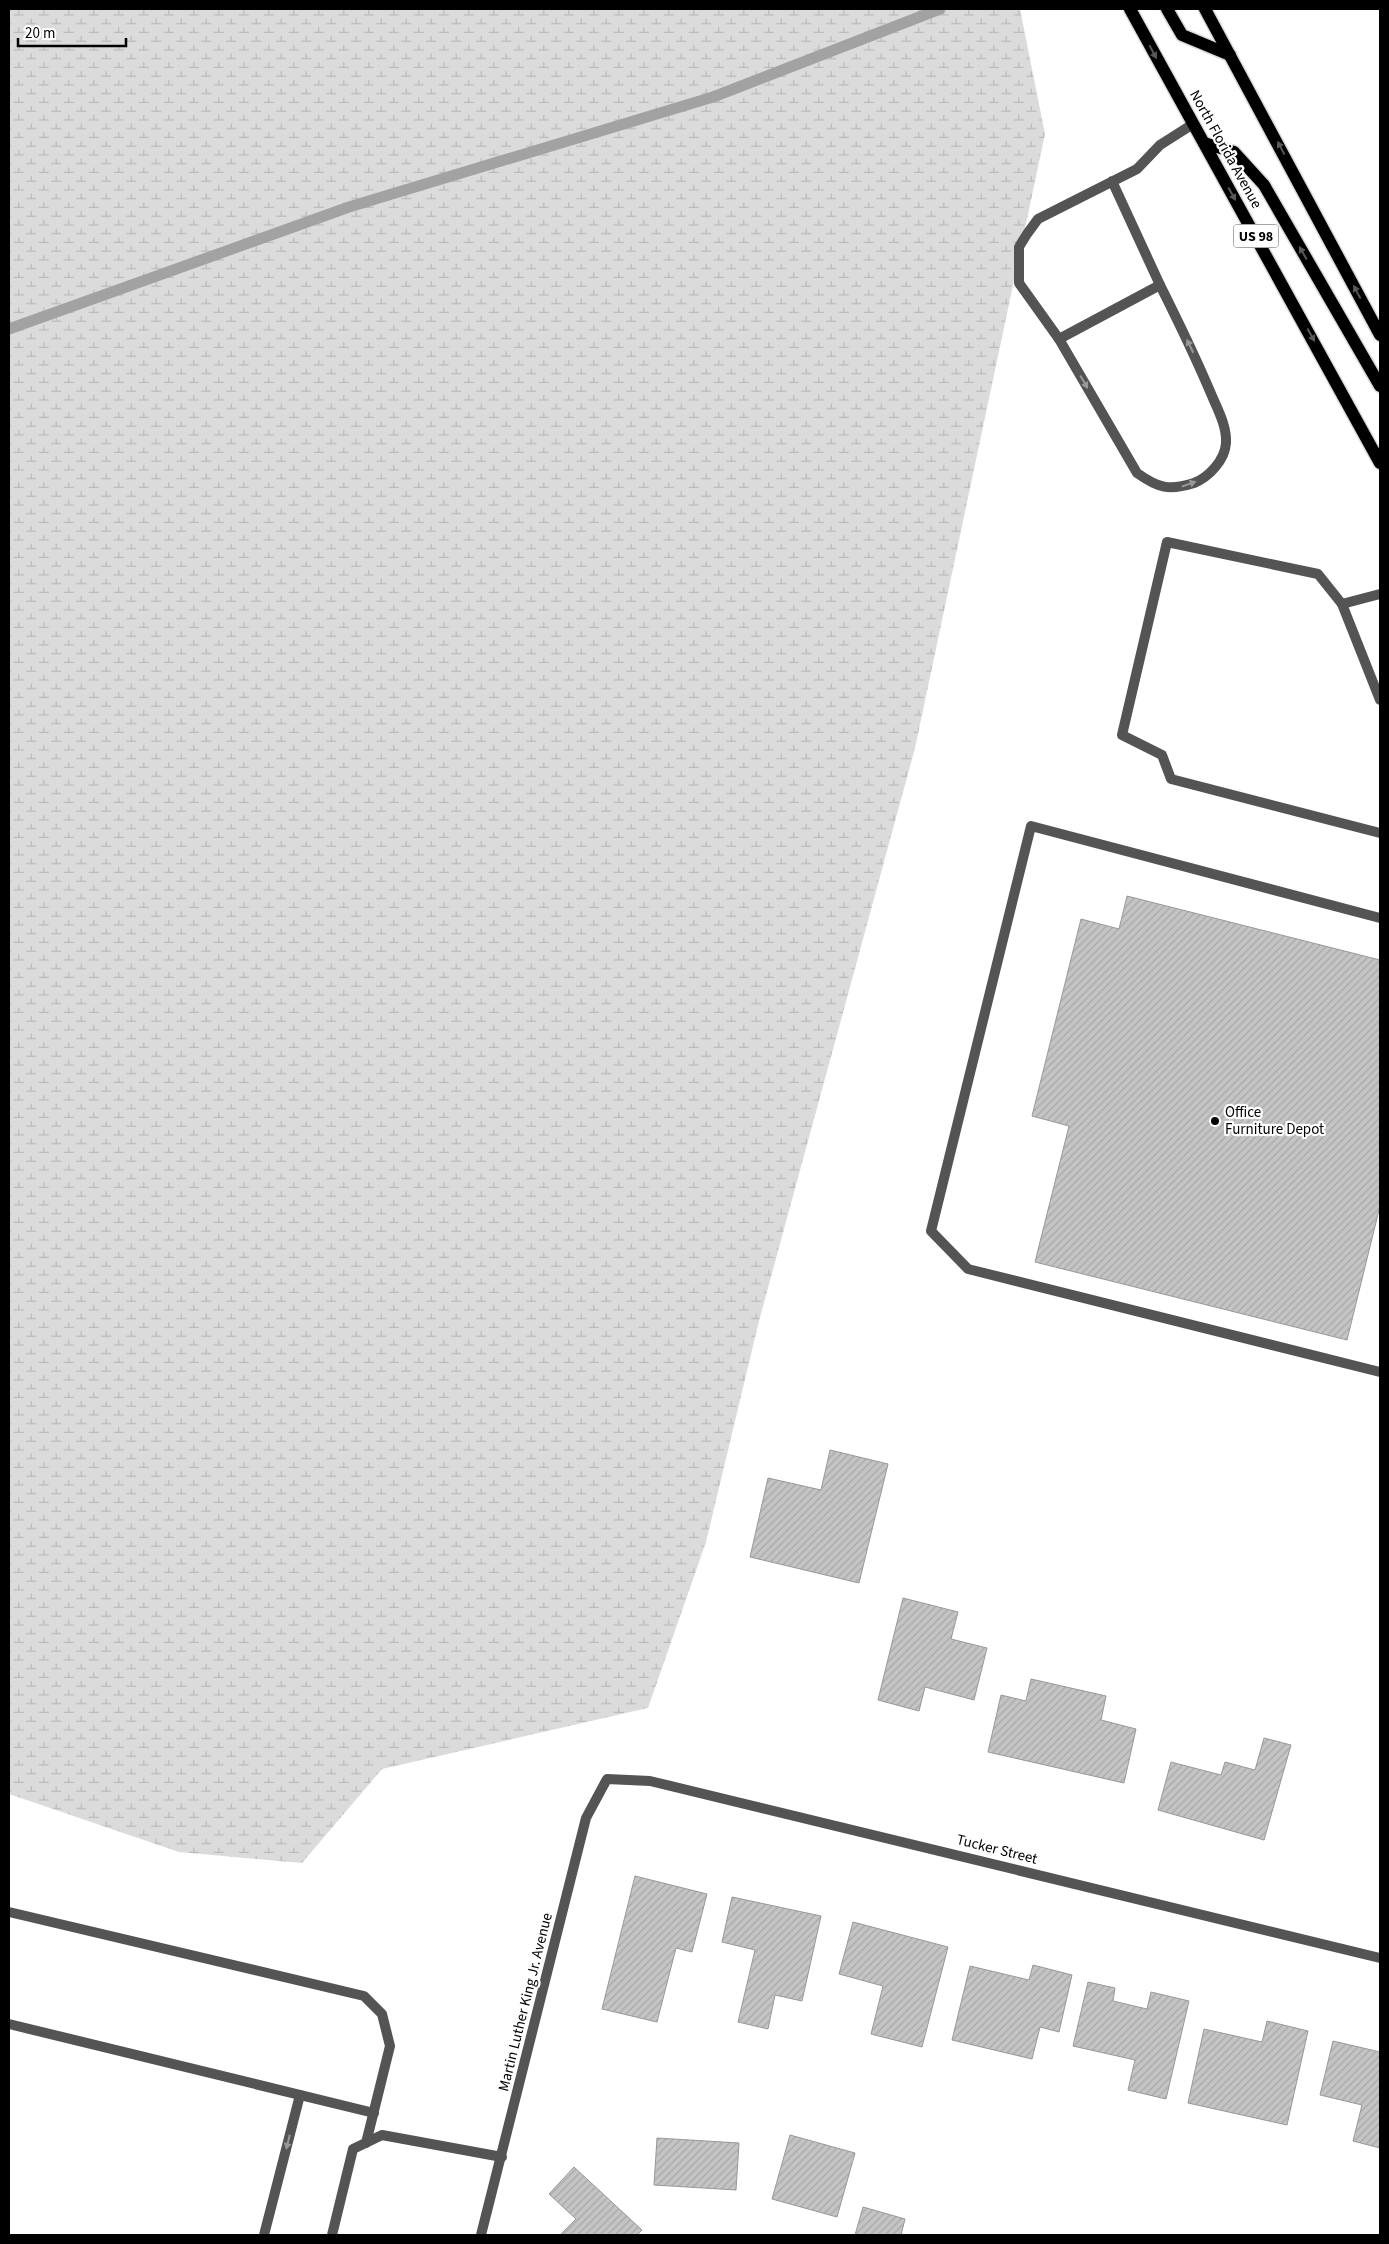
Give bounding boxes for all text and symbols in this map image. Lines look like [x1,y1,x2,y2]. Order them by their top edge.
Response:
scale bar [18,15,125,47]
text: 20 m [25,23,55,44]
one-way arrow [1149,44,1157,59]
street label: North Florida Avenue [1184,86,1267,212]
one-way arrow [1277,141,1285,155]
one-way arrow [1228,186,1236,201]
road number: US 98 [1234,225,1278,248]
one-way arrow [1299,246,1308,260]
one-way arrow [1353,284,1361,299]
one-way arrow [1307,329,1316,342]
one-way arrow [1186,338,1194,353]
one-way arrow [1080,374,1088,389]
one-way arrow [1182,480,1197,487]
place label: Office Furniture Depot [1225,1102,1324,1140]
marker: Office Furniture Depot [1209,1115,1221,1127]
street label: Tucker Street [954,1829,1040,1870]
street label: Martin Luther King Jr. Avenue [493,1911,558,2094]
one-way arrow [284,2135,292,2150]

